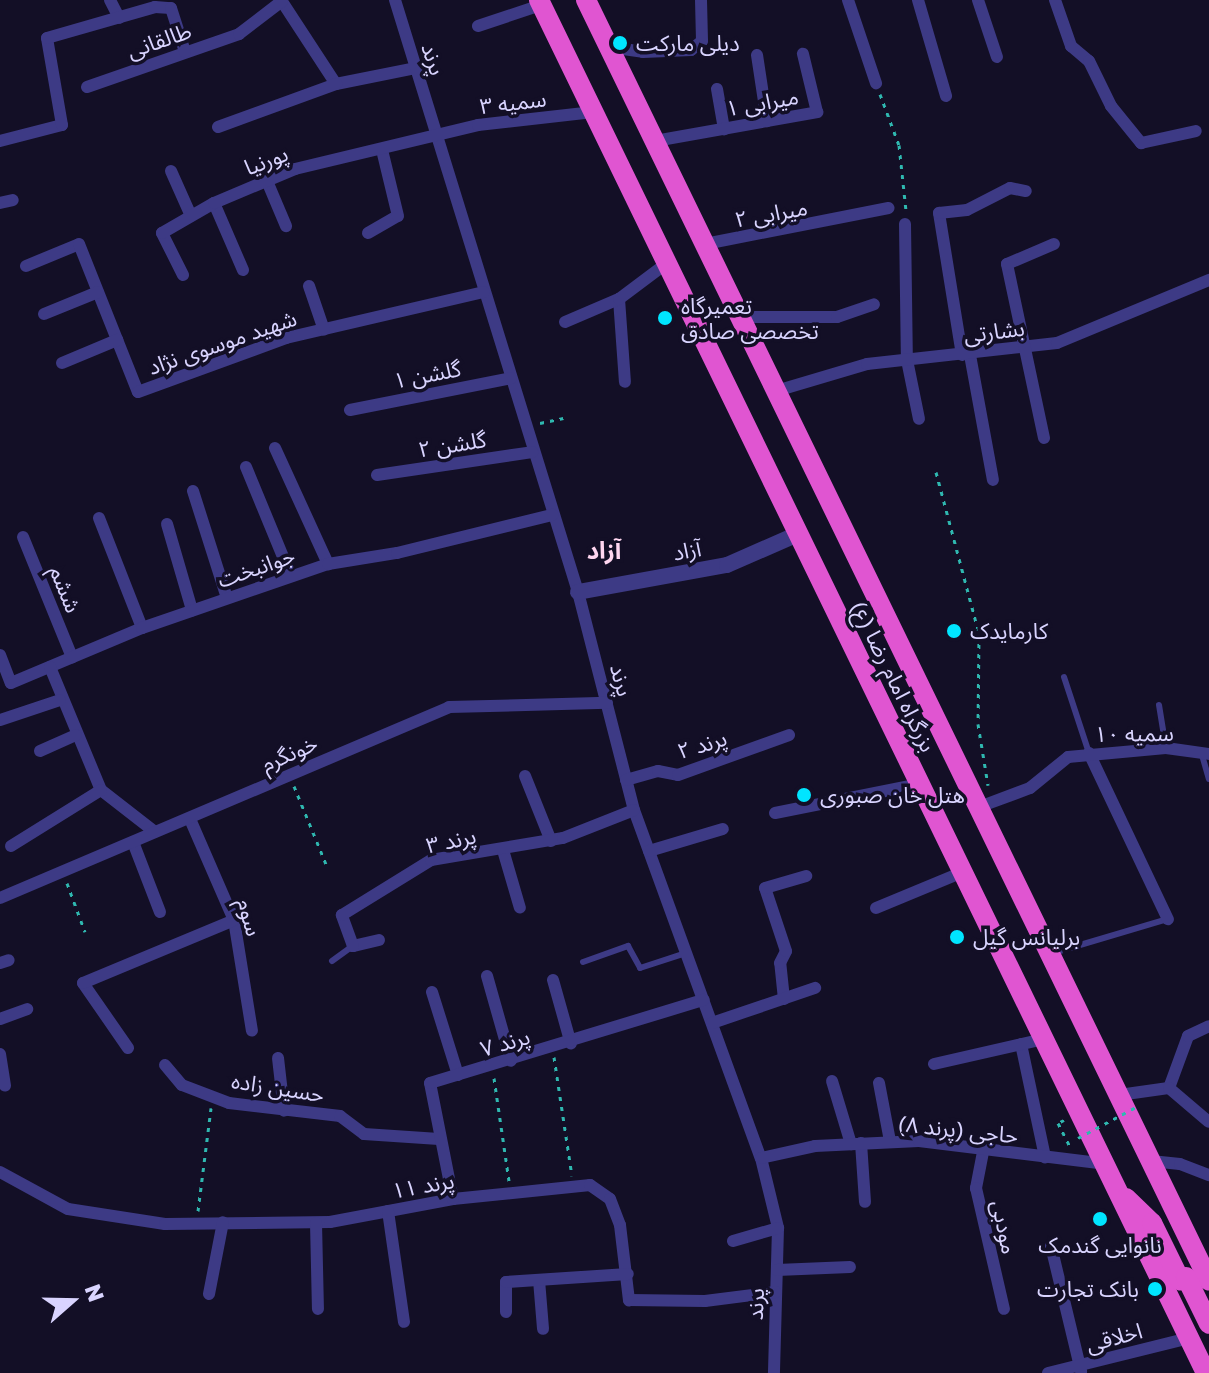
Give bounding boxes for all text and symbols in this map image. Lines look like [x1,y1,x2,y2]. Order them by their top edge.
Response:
street label: طالقانی [123,17,195,63]
place label: دیلی مارکت [636,30,740,56]
marker: دیلی مارکت [611,34,629,52]
street label: پرند [416,40,452,78]
street label: میرابی ۱ [724,83,800,121]
street label: سمیه ۳ [478,85,548,119]
street label: پورنیا [240,140,292,180]
street label: میرابی ۲ [733,194,809,232]
place label: تعمیرگاه تخصصی صادق [681,292,819,344]
street label: شهید موسوی نژاد [144,304,300,380]
marker: تعمیرگاه تخصصی صادق [656,309,674,327]
street label: بشارتی [962,314,1026,348]
street label: گلشن ۱ [391,355,463,393]
street label: گلشن ۲ [416,426,488,462]
street label: آزاد [671,535,703,565]
district label: آزاد [587,536,621,564]
street label: جوانبخت [214,541,298,593]
street label: ششم [45,562,87,616]
street label: بزرگراه امام رضا (ع) [846,596,942,756]
place label: کارمایدک [970,618,1048,644]
marker: کارمایدک [945,622,963,640]
street label: پرند [605,661,639,699]
street label: سمیه ۱۰ [1094,719,1174,747]
street label: پرند ۲ [674,724,730,764]
street label: خونگرم [257,729,321,777]
place label: هتل خان صبوری [820,782,965,808]
marker: هتل خان صبوری [795,786,813,804]
street label: پرند ۳ [424,822,478,858]
street label: سوم [232,895,268,939]
place label: برلیانس گیل [973,924,1080,950]
marker: برلیانس گیل [948,928,966,946]
street label: پرند ۷ [477,1022,533,1062]
street label: حسین زاده [230,1067,326,1107]
street label: حاجی (پرند ۸) [896,1110,1020,1148]
street label: پرند ۱۱ [390,1167,456,1203]
street label: مودبی [986,1198,1024,1256]
marker: نانوایی گندمک [1091,1210,1109,1228]
place label: نانوایی گندمک [1038,1232,1162,1258]
north arrow [32,1261,112,1341]
place label: بانک تجارت [1037,1276,1139,1302]
text: N [79,1280,111,1305]
marker: بانک تجارت [1146,1280,1164,1298]
street label: پرند [741,1287,769,1321]
street label: اخلاقی [1083,1317,1145,1357]

